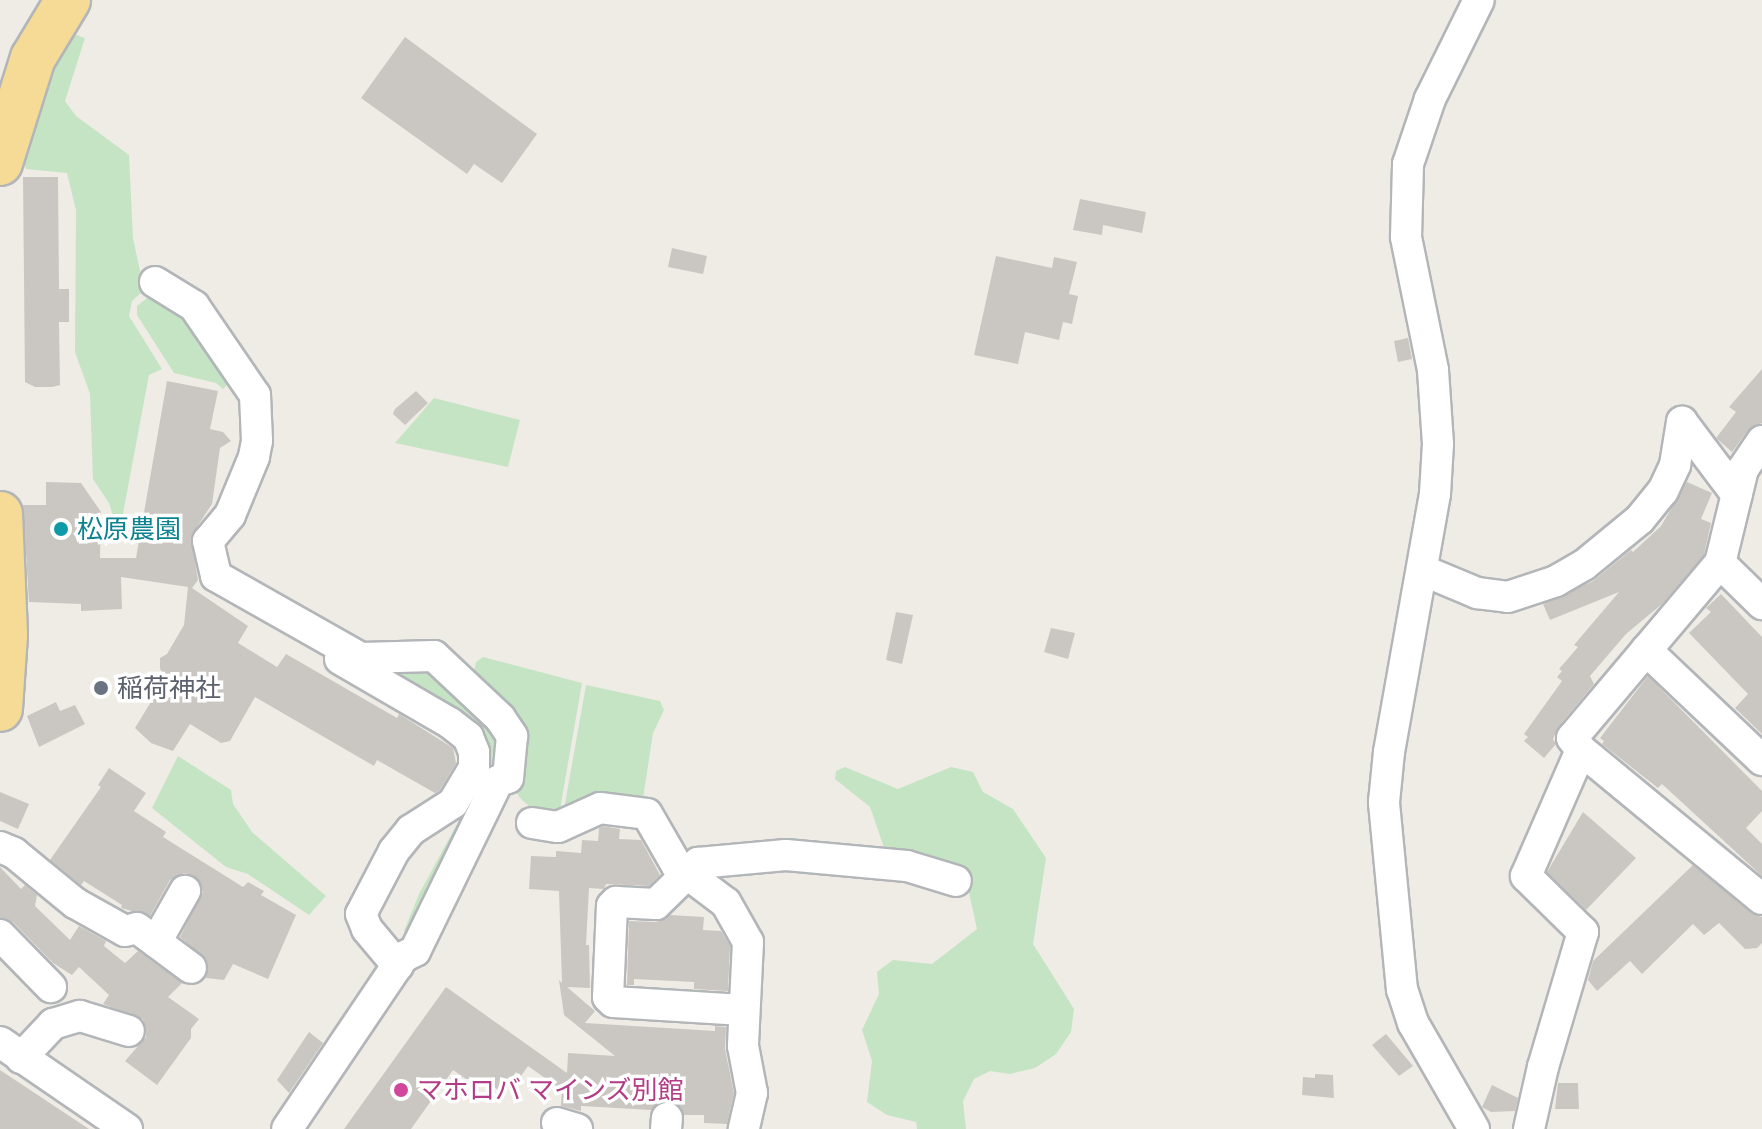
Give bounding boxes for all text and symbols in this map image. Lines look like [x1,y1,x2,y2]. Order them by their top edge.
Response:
place label: 松原農園 [77,513,181,545]
marker: 松原農園 [52,520,70,538]
place label: 稲荷神社 [117,672,221,704]
marker: 稲荷神社 [92,679,110,697]
place label: マホロバ マインズ別館 [417,1074,684,1106]
marker: マホロバ マインズ別館 [392,1081,410,1099]

